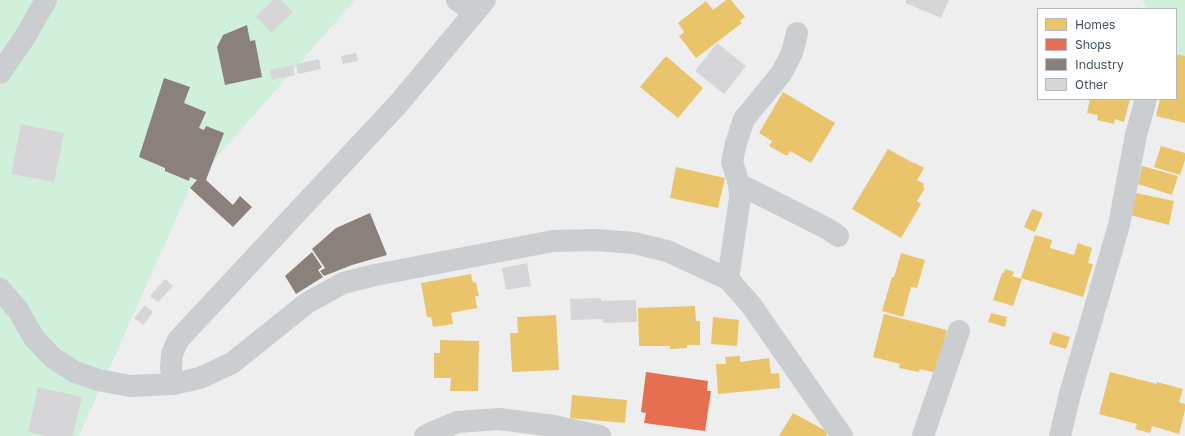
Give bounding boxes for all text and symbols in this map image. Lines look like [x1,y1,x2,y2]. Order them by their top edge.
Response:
legend [1037,8,1177,100]
text: Homes [1075,17,1115,32]
text: Shops [1075,37,1111,52]
text: Industry [1075,57,1124,72]
text: Other [1075,77,1108,92]

